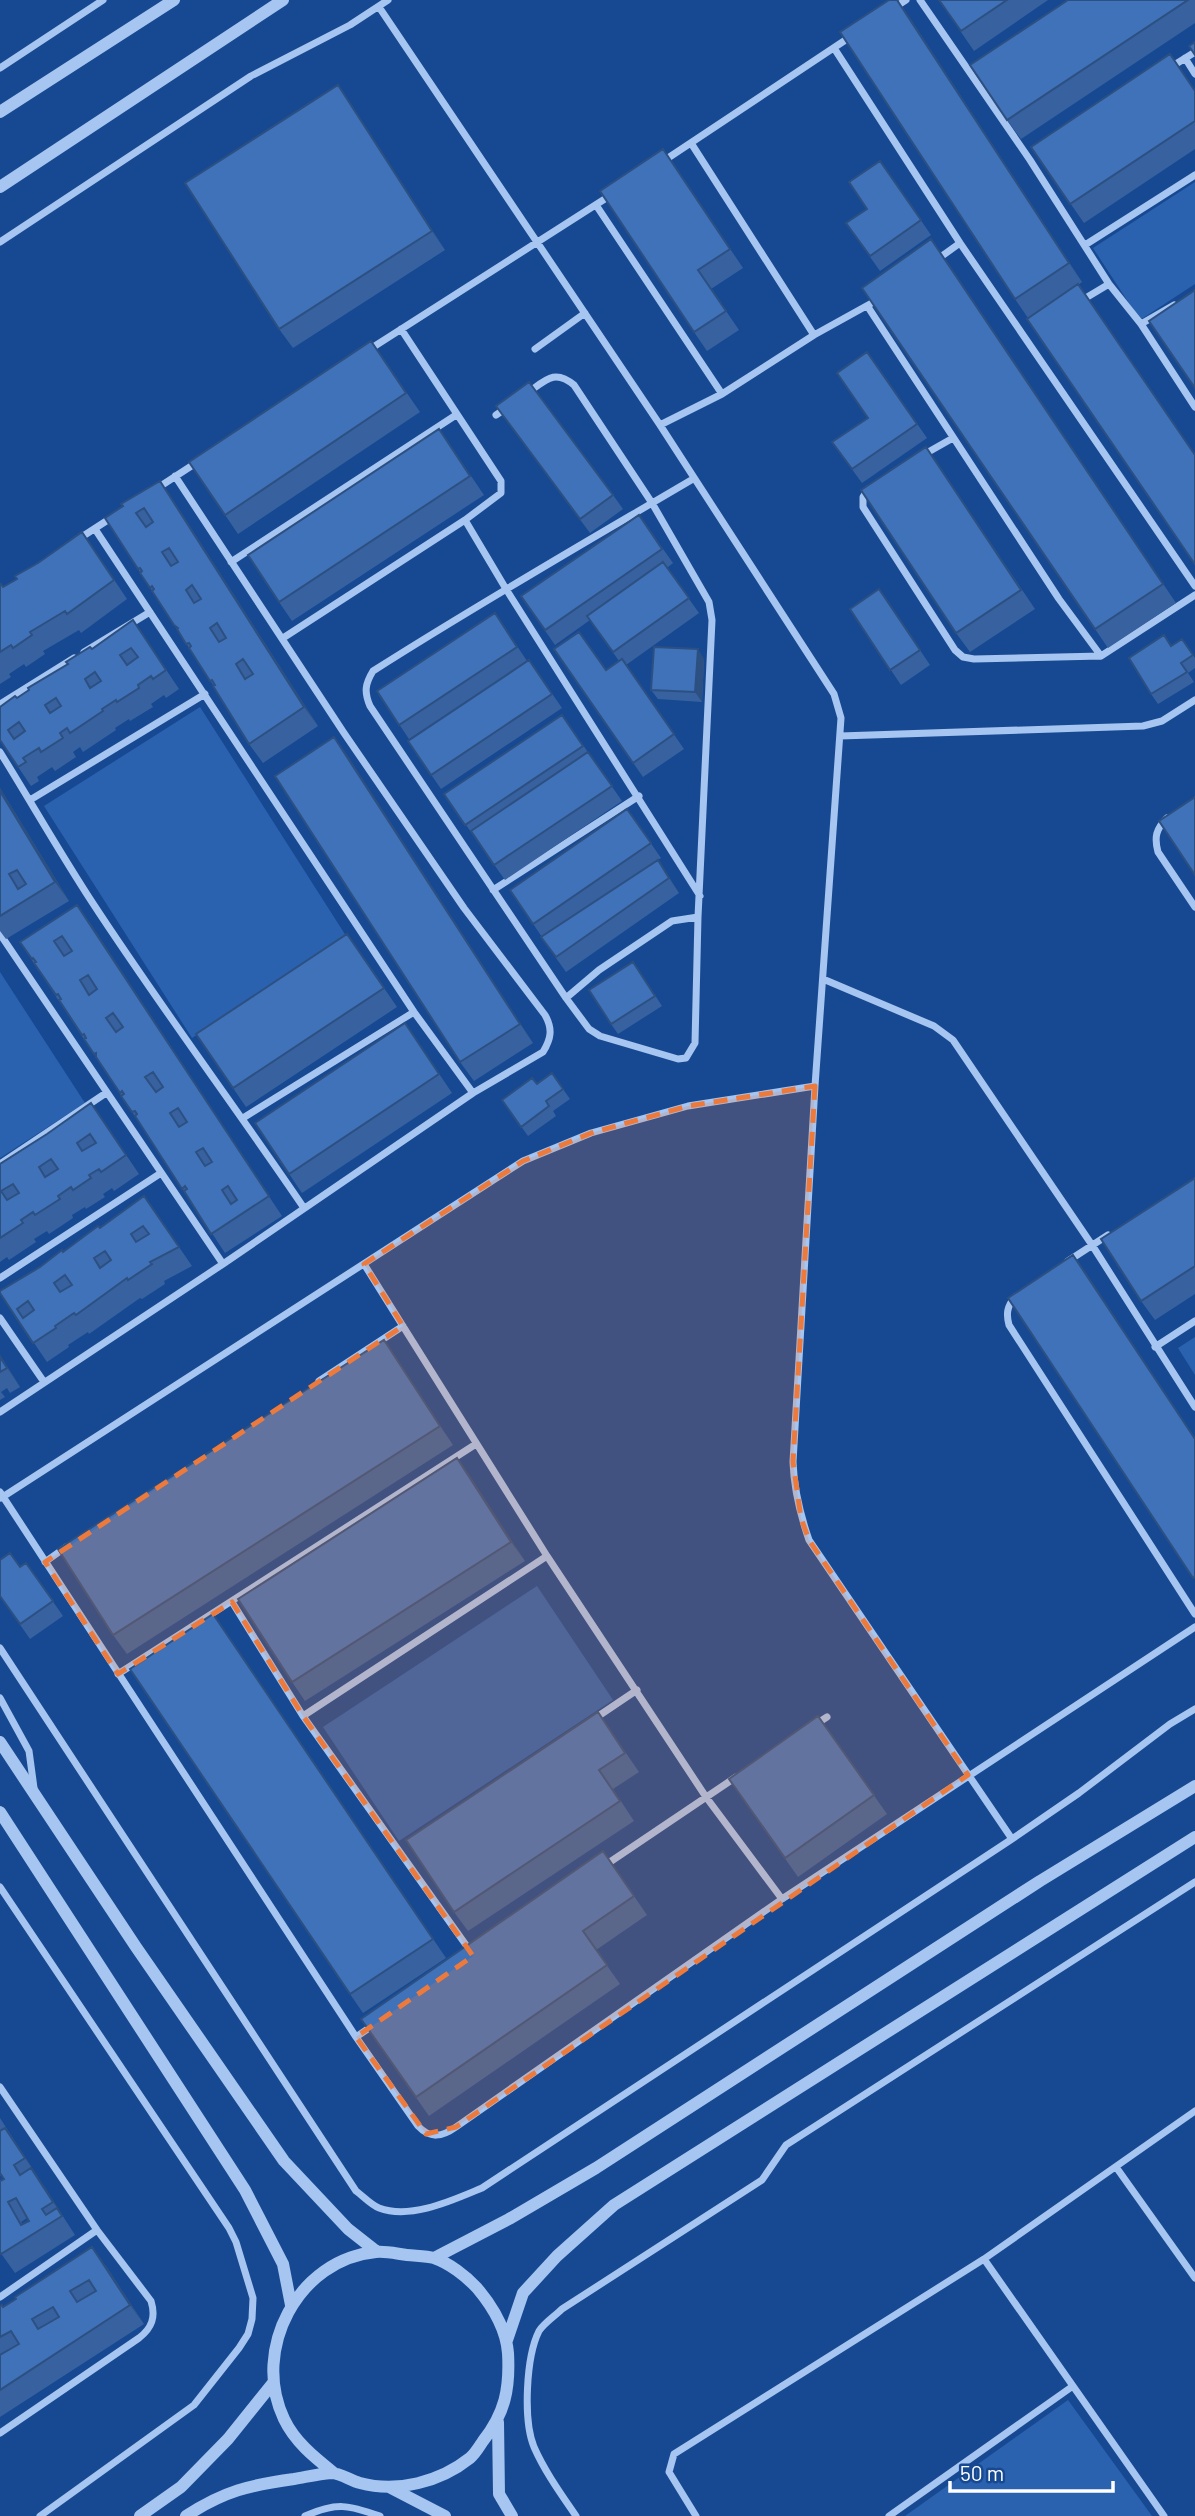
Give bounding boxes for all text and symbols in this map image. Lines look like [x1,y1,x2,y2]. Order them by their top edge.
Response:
scale bar [950,2450,1113,2494]
text: 50 m [960,2460,1004,2485]

